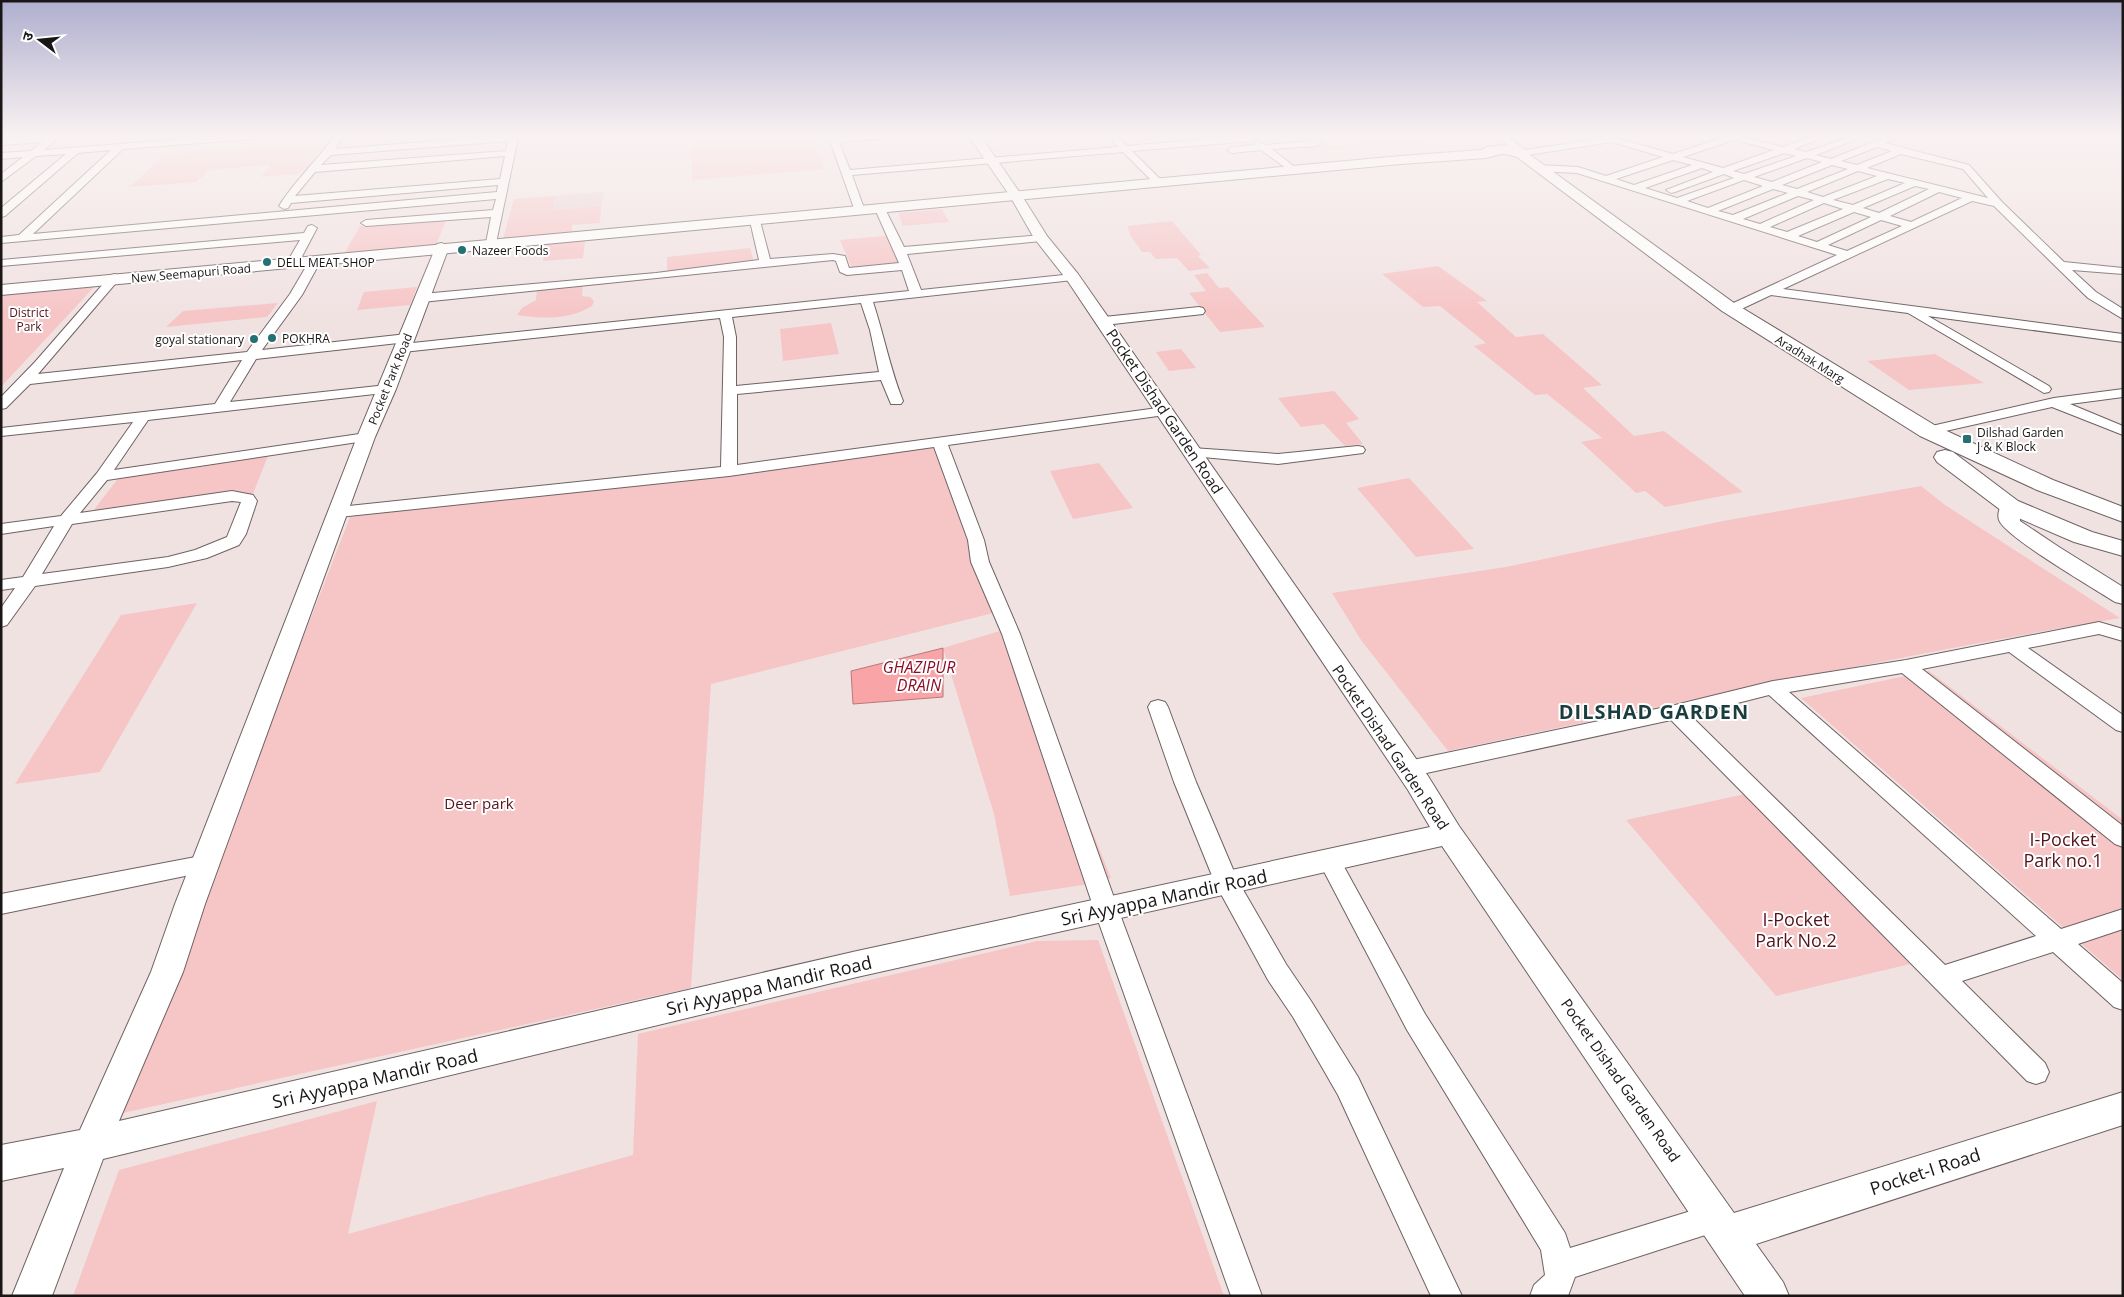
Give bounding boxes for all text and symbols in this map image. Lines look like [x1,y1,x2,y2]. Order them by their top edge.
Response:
north arrow [15,15,65,65]
text: उ [17,29,38,43]
place label: Nazeer Foods [472,242,549,259]
marker: Nazeer Foods [456,244,468,256]
place label: DELL MEAT SHOP [277,254,375,271]
marker: DELL MEAT SHOP [261,256,273,268]
street label: New Seemapuri Road [130,259,252,287]
park label: District Park [9,304,49,335]
street label: Pocket Dishad Garden Road [1102,325,1228,497]
place label: POKHRA [282,330,330,347]
place label: goyal stationary [155,331,245,348]
street label: Pocket Park Road [364,331,416,427]
street label: Aradhak Marg [1772,331,1848,387]
marker: POKHRA [266,332,278,344]
marker: goyal stationary [248,333,260,345]
place label: Dilshad Garden J & K Block [1976,424,2064,455]
marker: Dilshad Garden J & K Block [1961,433,1973,445]
water label: GHAZIPUR DRAIN [883,656,956,696]
street label: Pocket Dishad Garden Road [1328,661,1454,833]
district label: DILSHAD GARDEN [1559,698,1749,725]
park label: Deer park [444,793,514,813]
park label: I-Pocket Park no.1 [2023,827,2103,872]
street label: Sri Ayyappa Mandir Road [1059,863,1269,931]
park label: I-Pocket Park No.2 [1755,907,1837,952]
street label: Sri Ayyappa Mandir Road [664,950,874,1020]
street label: Pocket Dishad Garden Road [1557,994,1685,1166]
street label: Sri Ayyappa Mandir Road [270,1043,480,1113]
street label: Pocket-I Road [1867,1142,1983,1200]

